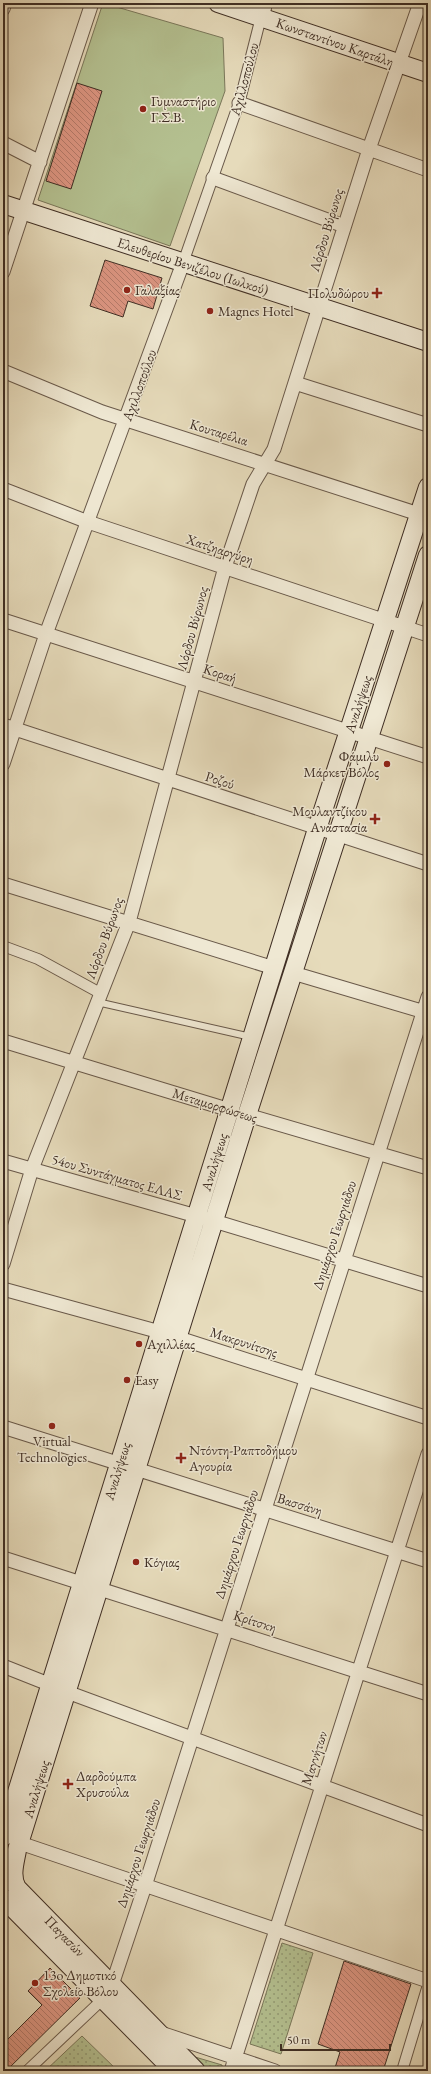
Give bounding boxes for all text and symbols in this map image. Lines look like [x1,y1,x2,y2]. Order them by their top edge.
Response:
street label: Κωνσταντίνου Καρτάλη [274,13,396,71]
street label: Αχιλλοπούλου [225,40,262,119]
place label: Γυμναστήριο Γ.Σ.Β. [151,92,217,126]
marker: Γυμναστήριο Γ.Σ.Β. [138,104,148,114]
street label: Λόρδου Βύρωνος [305,186,347,275]
street label: Ελευθερίου Βενιζέλου (Ιωλκού) [115,233,271,299]
place label: Γαλαξίας [135,281,180,299]
place label: Πολυδώρου [308,284,369,302]
marker: Γαλαξίας [122,285,132,295]
marker: Πολυδώρου [372,288,382,298]
place label: Magnes Hotel [218,302,294,320]
marker: Magnes Hotel [205,306,215,316]
street label: Αχιλλοπούλου [117,347,160,424]
street label: Κουταρέλια [188,415,251,450]
street label: Χατζηαργύρη [183,529,256,568]
street label: Λόρδου Βύρωνος [172,584,212,673]
street label: Κοραή [201,659,239,687]
street label: Αναλήψεως [340,673,376,736]
place label: Φάμιλυ Μάρκετ Βόλος [304,747,379,781]
marker: Φάμιλυ Μάρκετ Βόλος [382,759,392,769]
street label: Ροζού [203,767,237,793]
place label: Μουλαντζίκου Αναστασία [292,802,368,836]
marker: Μουλαντζίκου Αναστασία [370,814,380,824]
street label: Λόρδου Βύρωνος [81,894,127,982]
street label: Μεταμορφώσεως [170,1084,260,1127]
street label: Αναλήψεως [196,1131,231,1194]
street label: 54ου Συντάγματος ΕΛΑΣ [50,1150,185,1204]
street label: Δημάρχου Γεωργιάδου [308,1178,360,1292]
street label: Μακρυνίτσης [208,1323,280,1361]
place label: Αχιλλέας [146,1335,195,1353]
marker: Αχιλλέας [134,1339,144,1349]
place label: Easy [135,1371,160,1389]
marker: Easy [122,1375,132,1385]
marker: Virtual Technologies [47,1421,57,1431]
place label: Virtual Technologies [17,1432,87,1466]
street label: Αναλήψεως [99,1440,134,1503]
place label: Ντόντη-Ραπτοδήμου Αγουρία [188,1441,297,1475]
marker: Ντόντη-Ραπτοδήμου Αγουρία [176,1453,186,1463]
street label: Δημάρχου Γεωργιάδου [210,1487,262,1601]
street label: Βασσάνη [275,1489,325,1519]
place label: Κόγιας [144,1553,180,1571]
marker: Κόγιας [131,1557,141,1567]
street label: Κρίτσκη [231,1606,279,1636]
street label: Μαγνήτων [297,1728,331,1788]
street label: Αναλήψεως [18,1758,53,1821]
place label: Δαρδούμπα Χρυσούλα [75,1767,137,1801]
marker: Δαρδούμπα Χρυσούλα [63,1779,73,1789]
street label: Δημάρχου Γεωργιάδου [112,1796,164,1910]
street label: Παγασών [41,1912,89,1961]
place label: 13o Δημοτικό Σχολείο Βόλου [43,1966,118,2000]
marker: 13o Δημοτικό Σχολείο Βόλου [30,1978,40,1988]
scale bar [281,2026,390,2052]
text: 50 m [287,2032,311,2048]

